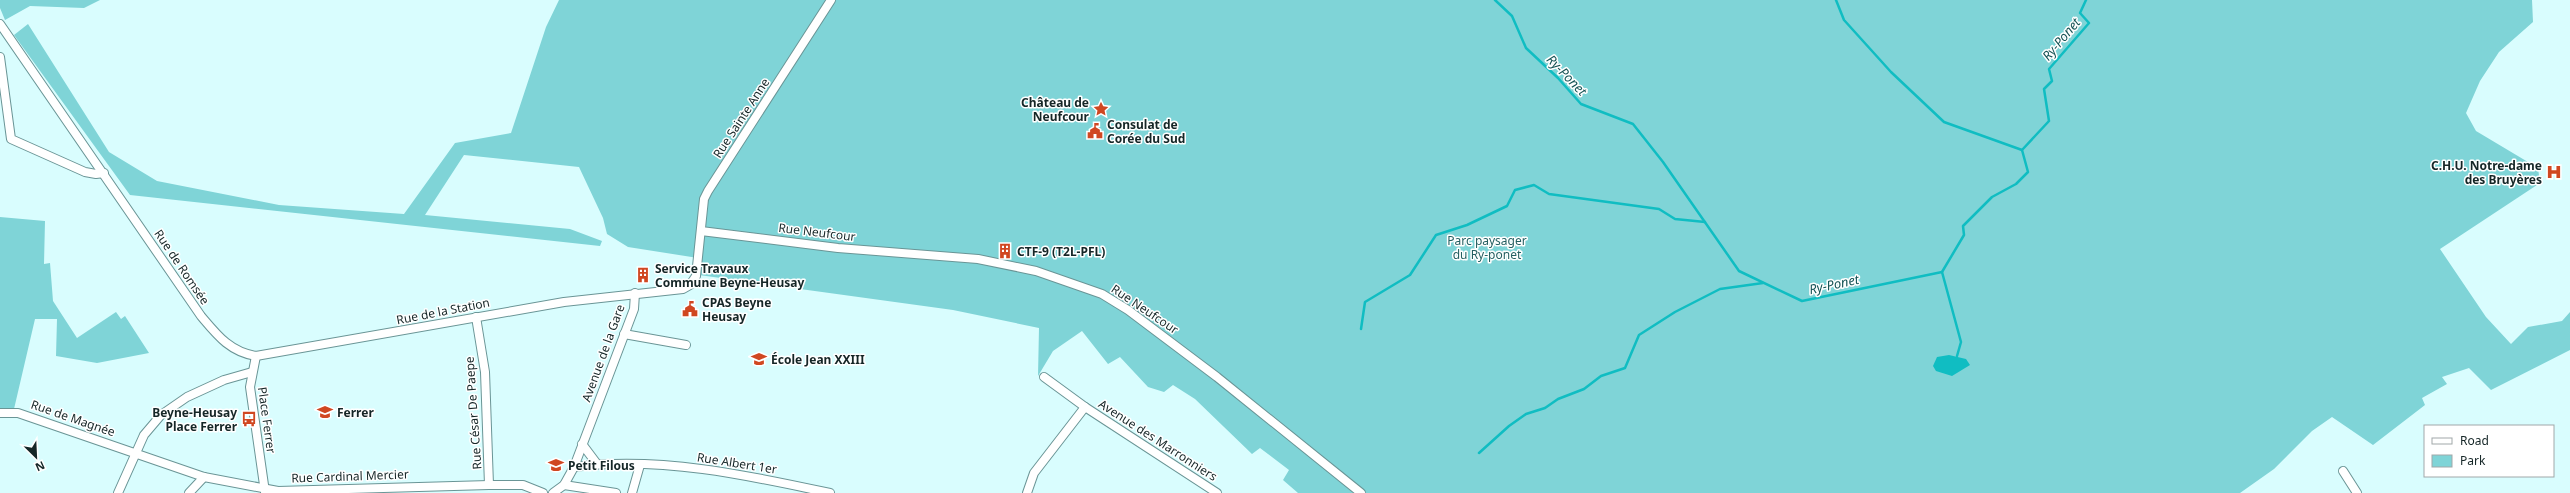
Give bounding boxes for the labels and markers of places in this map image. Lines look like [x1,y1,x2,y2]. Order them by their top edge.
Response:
place label: Château de Neufcour [1021,94,1090,125]
place icon: Château de Neufcour [1092,100,1110,118]
place label: Consulat de Corée du Sud [1107,116,1185,147]
public building icon: Consulat de Corée du Sud [1086,122,1104,140]
place label: C.H.U. Notre-dame des Bruyères [2431,157,2542,188]
hospital icon: C.H.U. Notre-dame des Bruyères [2545,163,2563,181]
building icon: CTF-9 (T2L-PFL) [996,242,1014,260]
place label: CTF-9 (T2L-PFL) [1017,243,1105,260]
place label: Service Travaux Commune Beyne-Heusay [655,260,804,291]
building icon: Service Travaux Commune Beyne-Heusay [634,266,652,284]
place label: CPAS Beyne Heusay [702,294,771,325]
public building icon: CPAS Beyne Heusay [681,300,699,318]
school or university icon: École Jean XXIII [750,350,768,368]
place label: École Jean XXIII [771,351,865,368]
school or university icon: Ferrer [316,403,334,421]
place label: Beyne-Heusay Place Ferrer [152,404,238,435]
place label: Ferrer [337,404,374,421]
bus stop icon: Beyne-Heusay Place Ferrer [240,410,258,428]
school or university icon: Petit Filous [547,456,565,474]
place label: Petit Filous [568,457,635,474]

